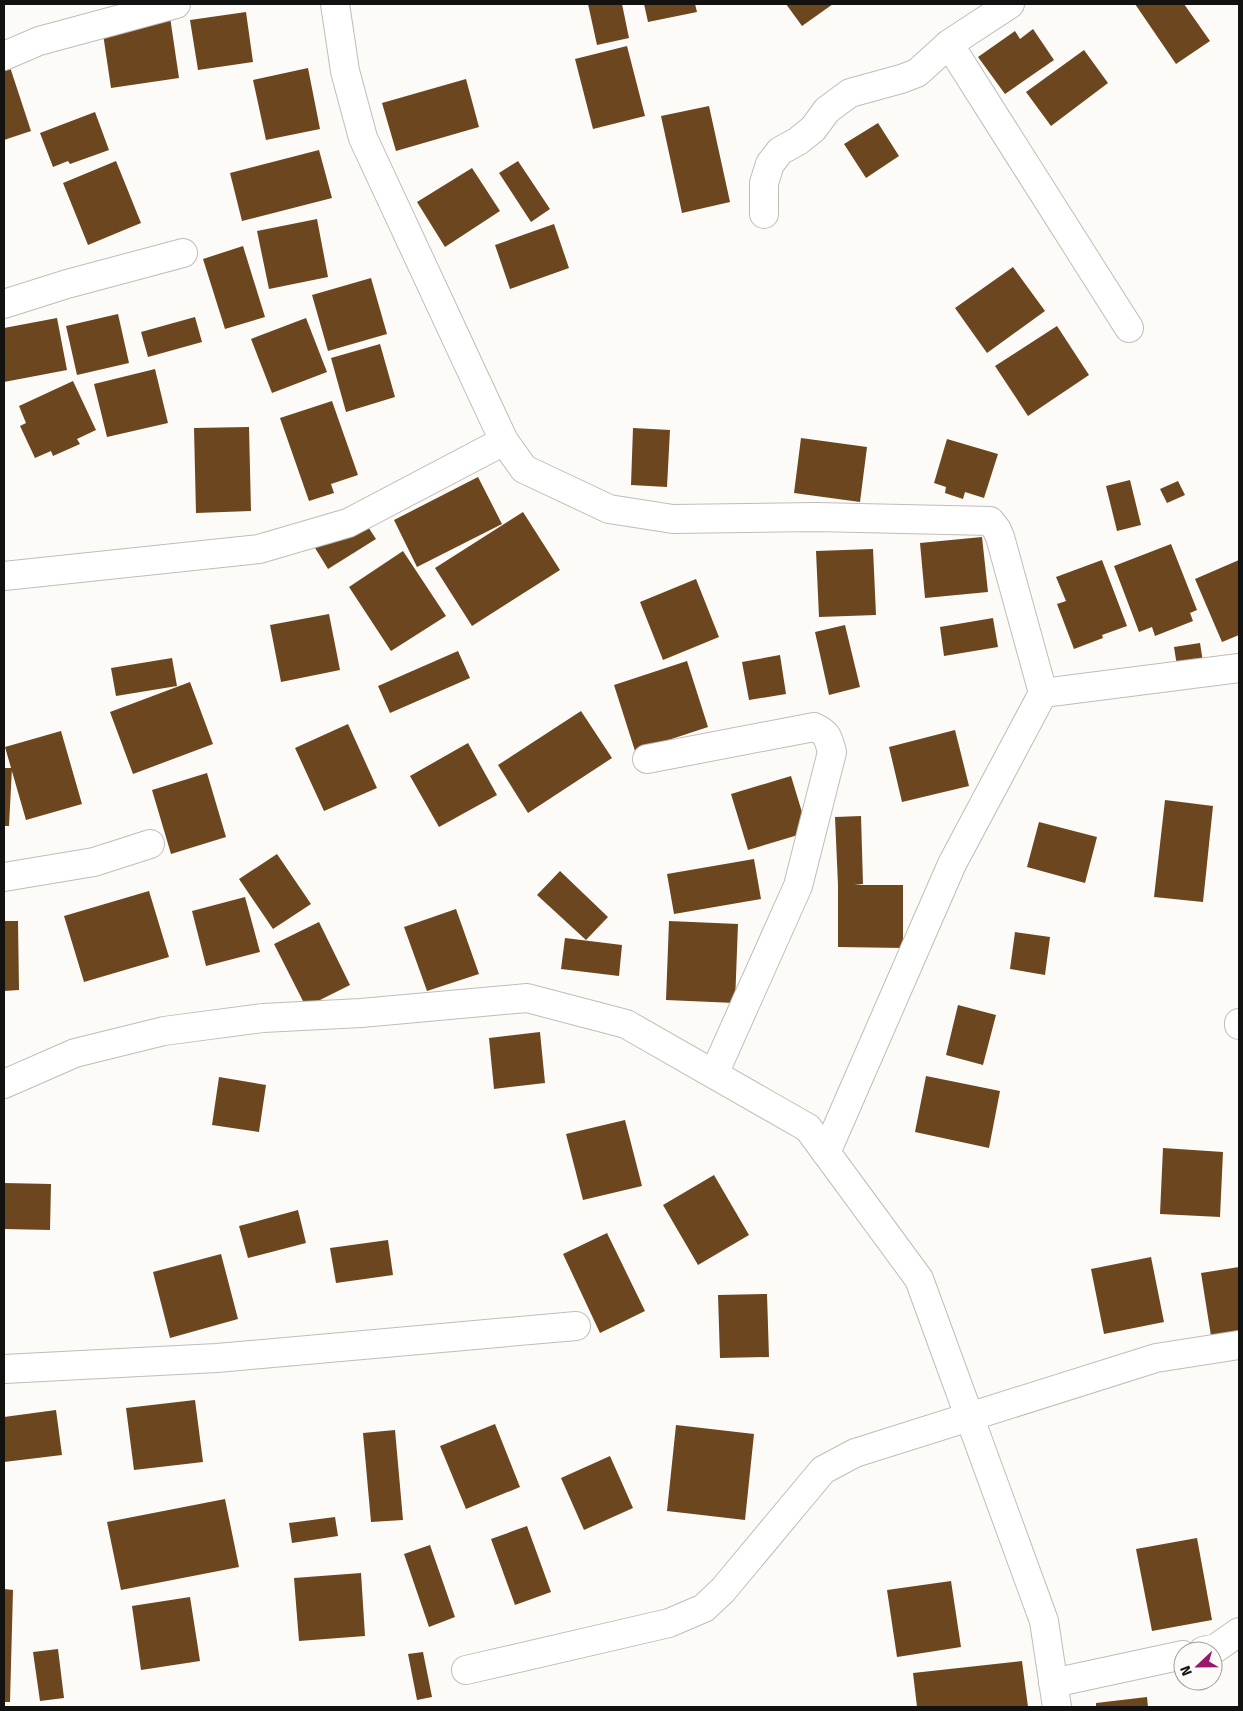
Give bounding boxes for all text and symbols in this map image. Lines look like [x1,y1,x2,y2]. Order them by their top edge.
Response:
north arrow [1173,1641,1223,1691]
text: N [1177,1663,1196,1678]

